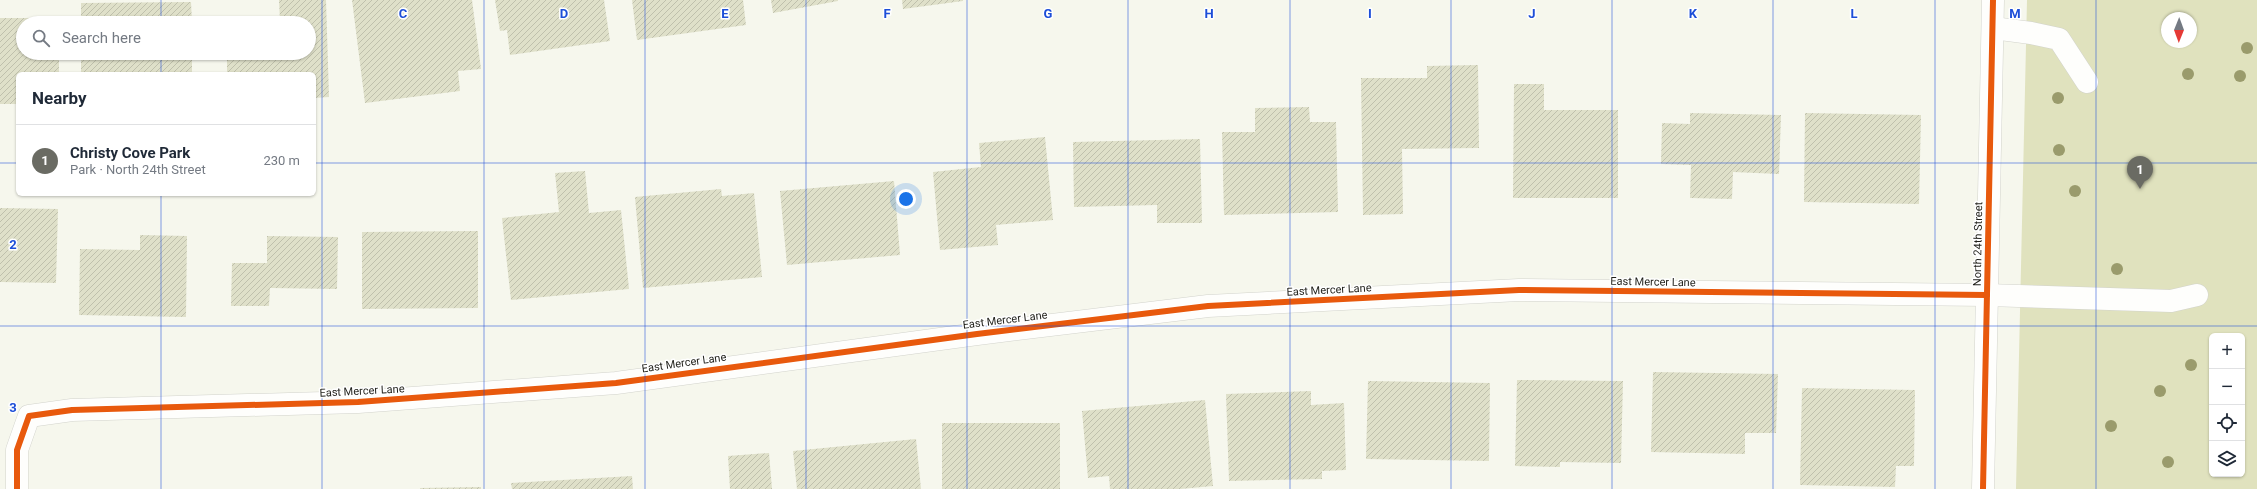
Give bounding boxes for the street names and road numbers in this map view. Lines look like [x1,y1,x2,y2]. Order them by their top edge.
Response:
street label: North 24th Street [1971,201,1985,286]
street label: East Mercer Lane [1610,275,1696,289]
street label: East Mercer Lane [1286,281,1372,299]
street label: East Mercer Lane [962,308,1048,332]
street label: East Mercer Lane [641,351,727,375]
street label: East Mercer Lane [319,382,405,400]

